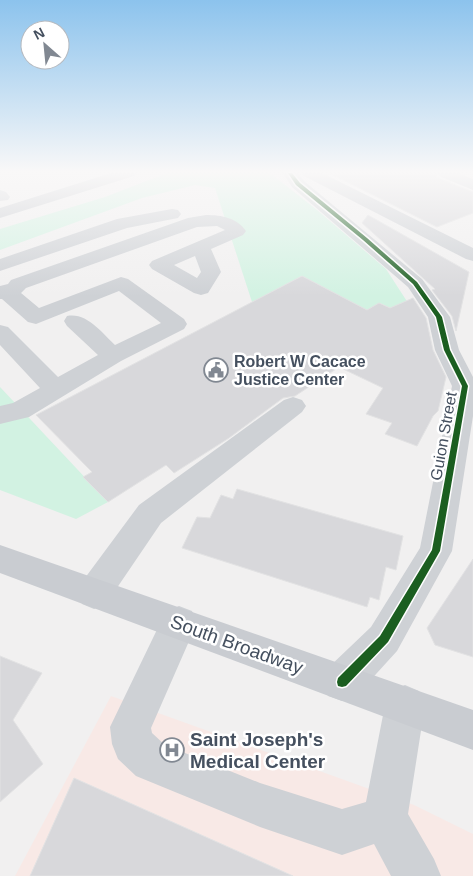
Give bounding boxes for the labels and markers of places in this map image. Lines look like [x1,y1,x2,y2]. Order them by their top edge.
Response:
place label: Robert W Cacace Justice Center [234,353,366,388]
public building icon: Robert W Cacace Justice Center [203,357,229,383]
place label: Saint Joseph's Medical Center [190,729,326,772]
hospital icon: Saint Joseph's Medical Center [159,737,185,763]

